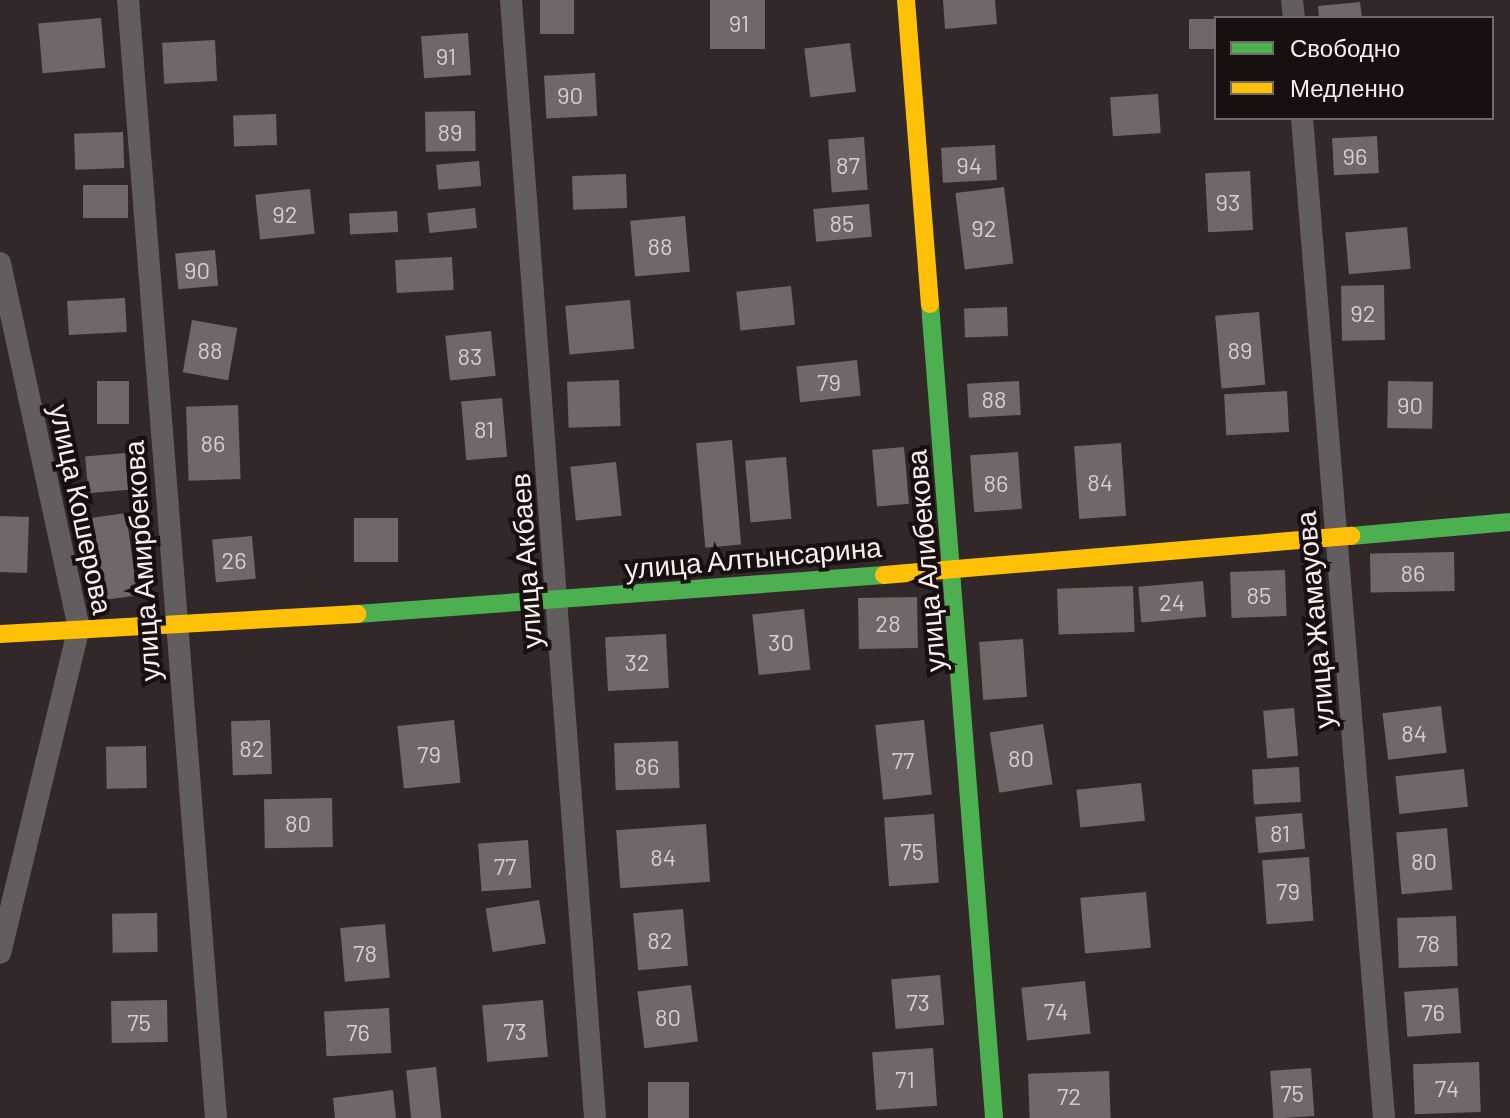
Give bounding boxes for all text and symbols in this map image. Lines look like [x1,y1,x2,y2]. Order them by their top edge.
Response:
house number: 91 [729,9,749,37]
legend [1214,16,1494,120]
text: Свободно [1290,33,1400,62]
house number: 91 [436,42,456,70]
text: Медленно [1290,73,1404,102]
house number: 90 [557,81,583,109]
house number: 89 [437,118,463,146]
house number: 96 [1343,142,1367,170]
house number: 87 [836,151,860,179]
house number: 94 [956,151,982,179]
house number: 93 [1216,188,1240,216]
house number: 92 [272,200,298,228]
house number: 85 [830,209,854,237]
house number: 92 [971,214,997,242]
house number: 88 [647,232,673,260]
house number: 90 [184,256,210,284]
house number: 92 [1350,299,1376,327]
house number: 88 [197,336,223,364]
house number: 89 [1227,336,1253,364]
house number: 83 [458,342,482,370]
house number: 79 [817,368,841,396]
house number: 88 [981,385,1007,413]
house number: 90 [1397,391,1423,419]
street label: улица Кошерова [43,401,121,617]
house number: 81 [474,415,494,443]
house number: 86 [201,429,225,457]
street label: улица Амирбекова [116,439,166,683]
street label: улица Алибекова [899,449,951,673]
house number: 84 [1087,468,1113,496]
house number: 86 [984,469,1008,497]
street label: улица Акбаев [502,472,548,650]
street label: улица Жамауова [1288,510,1340,730]
street label: улица Алтынсарина [623,529,883,585]
house number: 26 [221,546,247,574]
house number: 86 [1401,559,1425,587]
house number: 85 [1247,581,1271,609]
house number: 24 [1159,588,1185,616]
house number: 28 [875,609,901,637]
house number: 30 [768,628,794,656]
house number: 32 [624,648,650,676]
house number: 84 [1401,719,1427,747]
house number: 82 [239,734,265,762]
house number: 79 [417,740,441,768]
house number: 80 [1008,744,1034,772]
house number: 77 [892,746,914,774]
house number: 86 [635,752,659,780]
house number: 80 [285,809,311,837]
house number: 81 [1270,819,1290,847]
house number: 75 [900,837,924,865]
house number: 84 [650,843,676,871]
house number: 80 [1411,847,1437,875]
house number: 77 [494,852,516,880]
house number: 79 [1276,877,1300,905]
house number: 82 [647,926,673,954]
house number: 78 [1416,929,1440,957]
house number: 78 [353,939,377,967]
house number: 73 [906,988,930,1016]
house number: 74 [1044,997,1068,1025]
house number: 76 [1421,998,1445,1026]
house number: 80 [655,1003,681,1031]
house number: 75 [127,1008,151,1036]
house number: 73 [503,1017,527,1045]
house number: 76 [346,1018,370,1046]
house number: 71 [895,1065,915,1093]
house number: 74 [1435,1074,1459,1102]
house number: 75 [1280,1079,1304,1107]
house number: 72 [1057,1082,1081,1110]

